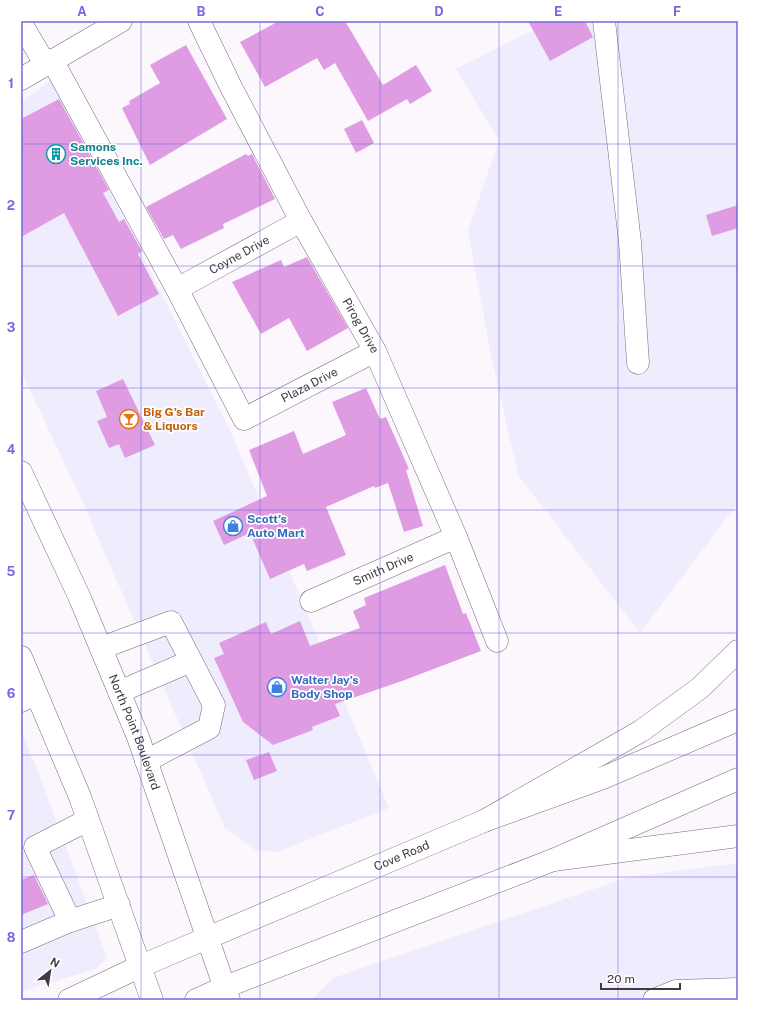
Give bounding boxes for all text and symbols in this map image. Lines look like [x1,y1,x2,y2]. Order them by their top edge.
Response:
text: A [77,4,87,19]
text: B [197,4,206,19]
text: C [315,4,325,19]
text: D [434,4,444,19]
text: E [554,4,562,19]
text: F [673,4,681,19]
text: 1 [8,76,14,91]
place label: Samons Services Inc. [70,140,143,168]
building icon: Samons Services Inc. [45,143,67,165]
text: 2 [7,198,15,213]
street label: Coyne Drive [207,233,272,277]
street label: Pirog Drive [339,296,382,356]
text: 3 [7,320,16,335]
street label: Plaza Drive [279,364,340,405]
place label: Big G’s Bar & Liquors [143,405,205,433]
bar icon: Big G’s Bar & Liquors [118,408,140,430]
text: 4 [7,442,16,457]
place label: Scott’s Auto Mart [247,512,305,540]
shop icon: Scott’s Auto Mart [222,515,244,537]
street label: Smith Drive [351,550,416,589]
text: 5 [7,564,16,579]
street label: North Point Boulevard [106,672,163,792]
place label: Walter Jay’s Body Shop [291,673,359,701]
shop icon: Walter Jay’s Body Shop [266,676,288,698]
text: 6 [7,686,16,701]
text: 7 [7,808,15,823]
street label: Cove Road [372,838,432,874]
text: 8 [7,930,16,945]
north arrow [30,951,70,991]
text: N [48,955,62,970]
scale bar [601,965,680,991]
text: 20 m [607,972,635,986]

